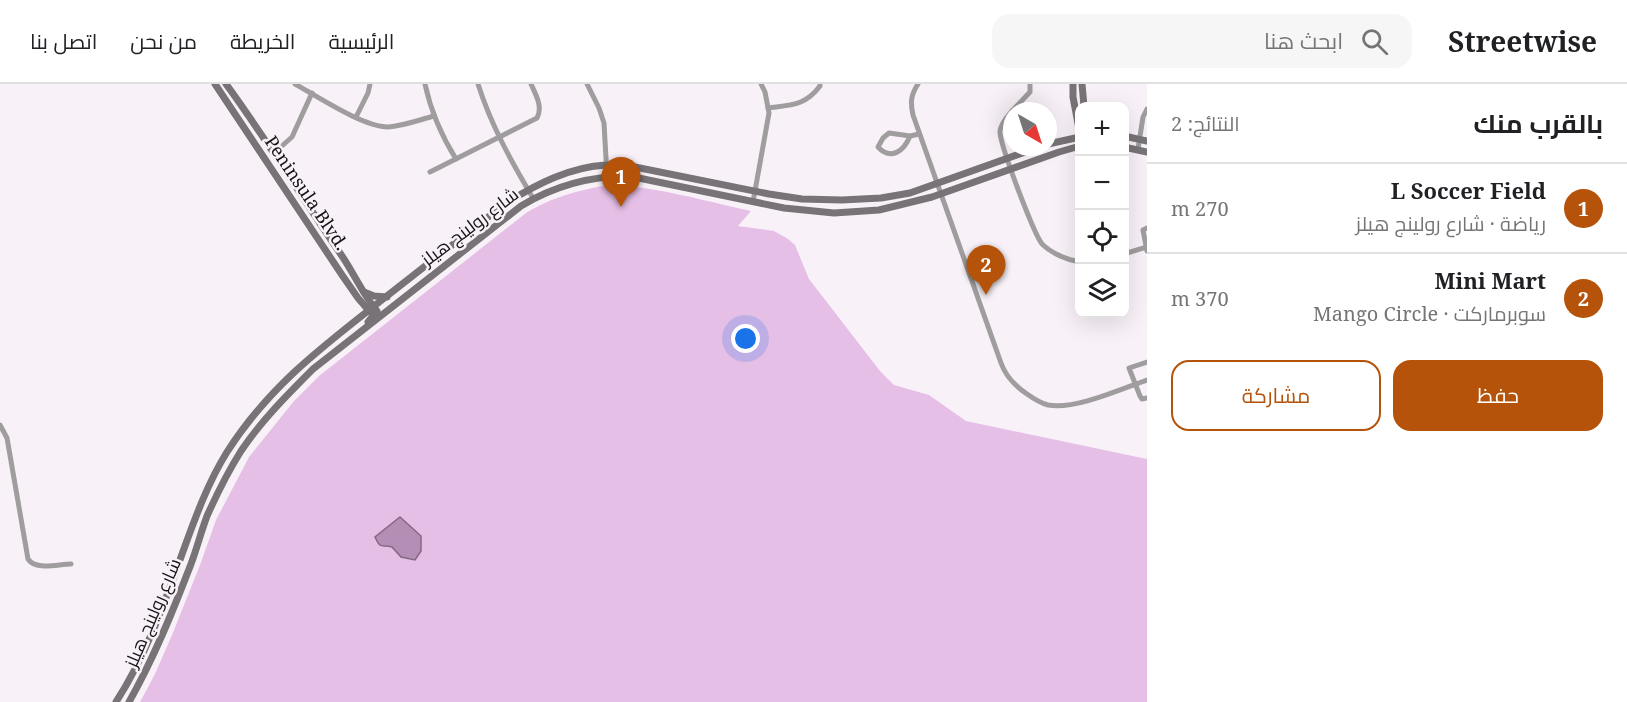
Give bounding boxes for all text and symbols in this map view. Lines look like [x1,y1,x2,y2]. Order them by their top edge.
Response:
search box [992,14,1412,68]
text: Streetwise [1448,22,1597,60]
text: ابحث هنا [1264,25,1343,55]
icon: search [1358,25,1391,58]
text: اتصل بنا [30,27,97,55]
text: من نحن [130,27,197,55]
text: الخريطة [230,27,295,55]
text: الرئيسية [328,27,394,55]
north arrow [1003,102,1057,156]
map controls [1075,102,1129,318]
button: + [1075,102,1129,156]
text: بالقرب منك [1474,105,1603,141]
text: النتائج: 2 [1171,110,1240,137]
street label: Peninsula Blvd. [260,131,354,254]
button: − [1075,156,1129,210]
pin: 1 [602,158,640,207]
text: L Soccer Field [1391,175,1546,205]
street label: شارع رولينج هيلز [415,182,524,272]
text: 270 m [1171,195,1229,222]
text: 1 [1578,195,1589,222]
button: locate [1075,210,1129,264]
text: رياضة · شارع رولينج هيلز [1355,210,1546,237]
pin: 2 [966,246,1006,295]
button: layers [1075,264,1129,318]
text: Mini Mart [1435,265,1546,295]
text: 370 m [1171,285,1229,312]
text: 2 [1578,285,1589,312]
text: سوبرماركت · Mango Circle [1313,300,1546,327]
your location [731,324,760,353]
button: مشاركة [1171,360,1381,431]
button: حفظ [1393,360,1603,431]
street label: شارع رولينج هيلز [118,554,187,672]

